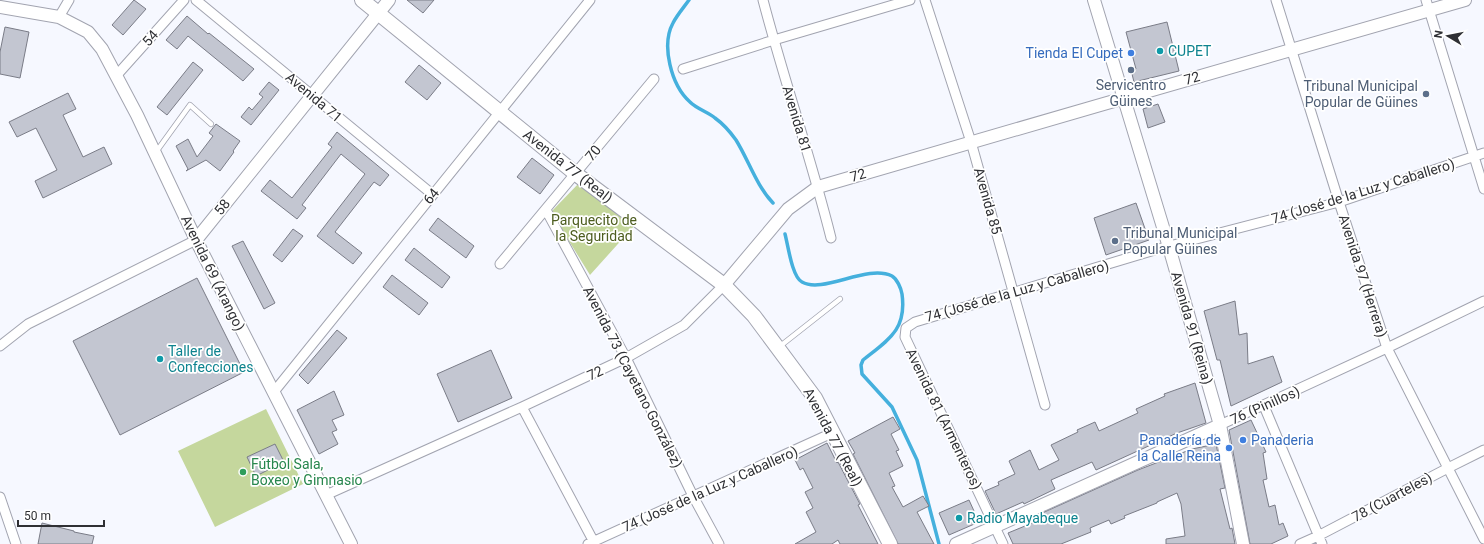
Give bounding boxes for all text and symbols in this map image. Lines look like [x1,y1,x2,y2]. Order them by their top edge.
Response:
north arrow [1428,16,1468,56]
street label: 54 [139,27,161,49]
text: N [1432,29,1446,39]
place label: CUPET [1168,43,1212,59]
place label: Tienda El Cupet [1026,45,1123,61]
marker: CUPET [1155,46,1165,56]
marker: Tienda El Cupet [1126,48,1136,58]
marker: Servicentro Güines [1126,65,1136,75]
street label: 72 [1182,68,1202,88]
street label: Avenida 71 [283,69,345,125]
place label: Servicentro Güines [1096,77,1166,109]
place label: Tribunal Municipal Popular de Güines [1304,78,1418,110]
street label: Avenida 81 [779,84,815,154]
marker: Tribunal Municipal Popular de Güines [1421,89,1431,99]
street label: Avenida 77 (Real) [520,126,616,207]
street label: 70 [582,142,604,164]
street label: 74 (José de la Luz y Caballero) [1270,156,1457,227]
street label: 72 [848,165,868,185]
street label: Avenida 85 [971,166,1005,236]
street label: 64 [420,185,442,207]
street label: 58 [211,196,233,218]
park label: Parquecito de la Seguridad [551,212,637,244]
street label: Avenida 69 (Arango) [177,213,248,334]
street label: Avenida 97 (Herrera) [1335,213,1390,340]
place label: Tribunal Municipal Popular Güines [1123,225,1237,257]
marker: Tribunal Municipal Popular Güines [1110,236,1120,246]
street label: 74 (José de la Luz y Caballero) [923,257,1111,326]
street label: Avenida 91 (Reina) [1167,270,1216,387]
street label: Avenida 73 (Cayetano González) [579,284,686,471]
place label: Taller de Confecciones [168,343,253,375]
street label: Avenida 81 (Armenteros) [902,346,985,493]
marker: Taller de Confecciones [155,354,165,364]
street label: 72 [584,362,606,384]
street label: 76 (Pinillos) [1228,383,1303,428]
street label: Avenida 77 (Real) [799,385,866,489]
place label: Panadería de la Calle Reina [1137,432,1221,464]
place label: Panaderia [1251,432,1314,448]
marker: Panaderia [1238,435,1248,445]
street label: 74 (José de la Luz y Caballero) [620,443,801,536]
marker: Panadería de la Calle Reina [1224,443,1234,453]
place label: Fútbol Sala, Boxeo y Gimnasio [251,456,363,488]
marker: Fútbol Sala, Boxeo y Gimnasio [238,467,248,477]
street label: 78 (Cuarteles) [1349,469,1435,526]
scale bar [18,502,104,528]
text: 50 m [24,509,51,523]
place label: Radio Mayabeque [967,510,1078,526]
marker: Radio Mayabeque [954,513,964,523]

